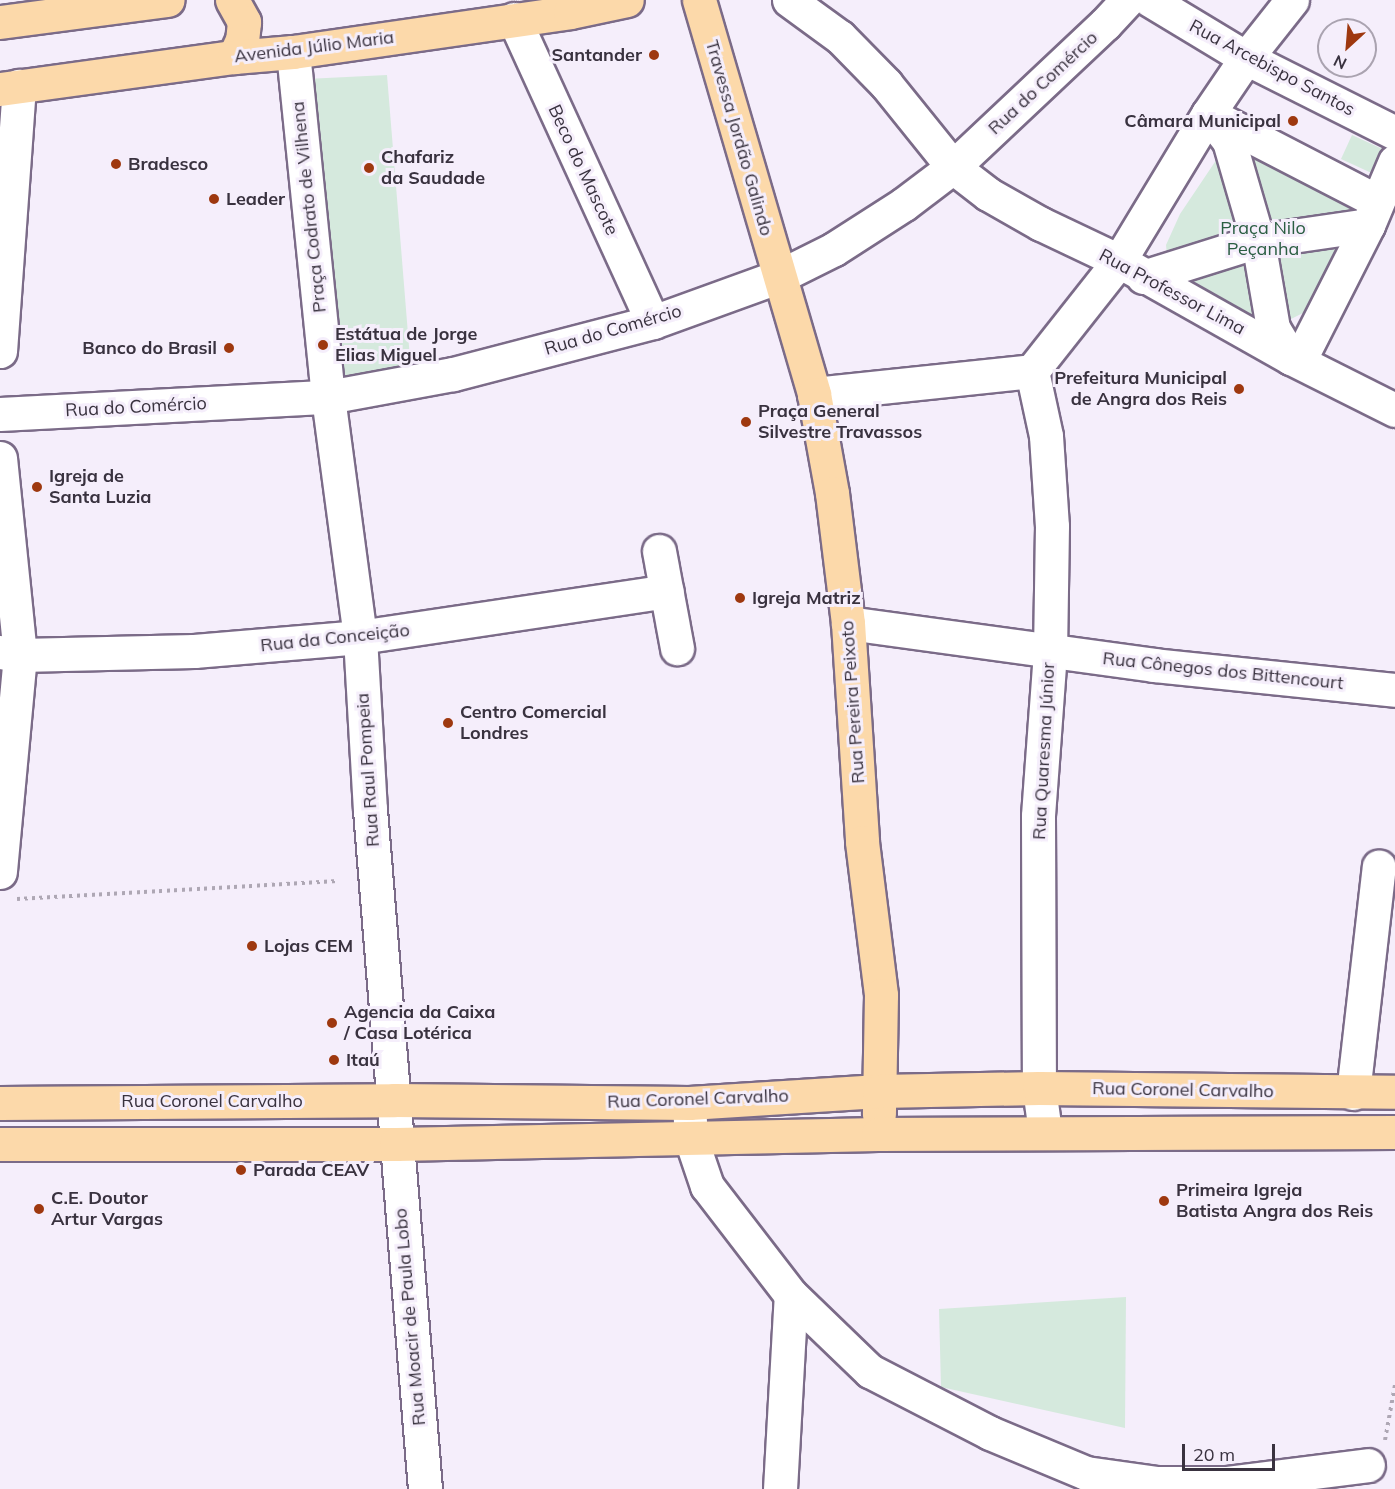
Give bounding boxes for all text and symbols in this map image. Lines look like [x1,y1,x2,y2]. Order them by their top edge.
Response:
street label: Rua Arcebispo Santos [1186,15,1358,121]
north arrow [1317,18,1377,78]
street label: Avenida Júlio Maria [233,26,395,68]
street label: Rua do Comércio [984,27,1102,139]
street label: Travessa Jordão Galindo [701,38,777,238]
place label: Santander [551,44,642,66]
marker: Santander [647,48,661,62]
text: N [1330,51,1350,74]
street label: Praça Codrato de Vilhena [287,100,331,314]
street label: Beco do Mascote [543,101,623,239]
place label: Câmara Municipal [1124,110,1281,132]
marker: Câmara Municipal [1286,114,1300,128]
place label: Chafariz da Saudade [381,147,485,190]
place label: Bradesco [128,153,208,175]
marker: Bradesco [109,157,123,171]
marker: Chafariz da Saudade [362,161,376,175]
place label: Leader [226,188,285,210]
marker: Leader [207,192,221,206]
park label: Praça Nilo Peçanha [1220,218,1306,260]
street label: Rua Professor Lima [1095,244,1249,340]
street label: Rua do Comércio [542,300,684,360]
place label: Estátua de Jorge Elias Miguel [335,324,477,366]
place label: Banco do Brasil [82,337,217,359]
marker: Estátua de Jorge Elias Miguel [316,338,330,352]
marker: Banco do Brasil [222,341,236,355]
place label: Prefeitura Municipal de Angra dos Reis [1054,368,1227,410]
marker: Prefeitura Municipal de Angra dos Reis [1232,382,1246,396]
street label: Rua do Comércio [65,393,207,421]
place label: Praça General Silvestre Travassos [758,401,922,444]
marker: Praça General Silvestre Travassos [739,415,753,429]
place label: Igreja de Santa Luzia [49,466,151,508]
marker: Igreja de Santa Luzia [30,480,44,494]
place label: Igreja Matriz [752,587,861,609]
marker: Igreja Matriz [733,591,747,605]
street label: Rua da Conceição [259,619,411,657]
street label: Rua Pereira Peixoto [837,620,869,784]
street label: Rua Cônegos dos Bittencourt [1102,648,1344,694]
street label: Rua Quaresma Júnior [1029,662,1059,840]
street label: Rua Raul Pompeia [352,692,384,848]
place label: Centro Comercial Londres [460,702,607,744]
marker: Centro Comercial Londres [441,716,455,730]
place label: Lojas CEM [264,935,353,957]
marker: Lojas CEM [245,939,259,953]
place label: Agencia da Caixa / Casa Lotérica [344,1002,495,1044]
marker: Agencia da Caixa / Casa Lotérica [325,1016,339,1030]
place label: Itaú [346,1049,380,1071]
marker: Itaú [327,1053,341,1067]
street label: Rua Coronel Carvalho [1092,1078,1274,1102]
street label: Rua Coronel Carvalho [607,1085,789,1113]
street label: Rua Coronel Carvalho [121,1090,303,1112]
place label: Parada CEAV [253,1159,369,1181]
marker: Parada CEAV [234,1163,248,1177]
place label: Primeira Igreja Batista Angra dos Reis [1176,1180,1373,1222]
place label: C.E. Doutor Artur Vargas [51,1188,163,1230]
marker: Primeira Igreja Batista Angra dos Reis [1157,1194,1171,1208]
marker: C.E. Doutor Artur Vargas [32,1202,46,1216]
street label: Rua Moacir de Paula Lobo [390,1208,430,1426]
scale bar [1185,1432,1278,1470]
text: 20 m [1193,1443,1235,1466]

